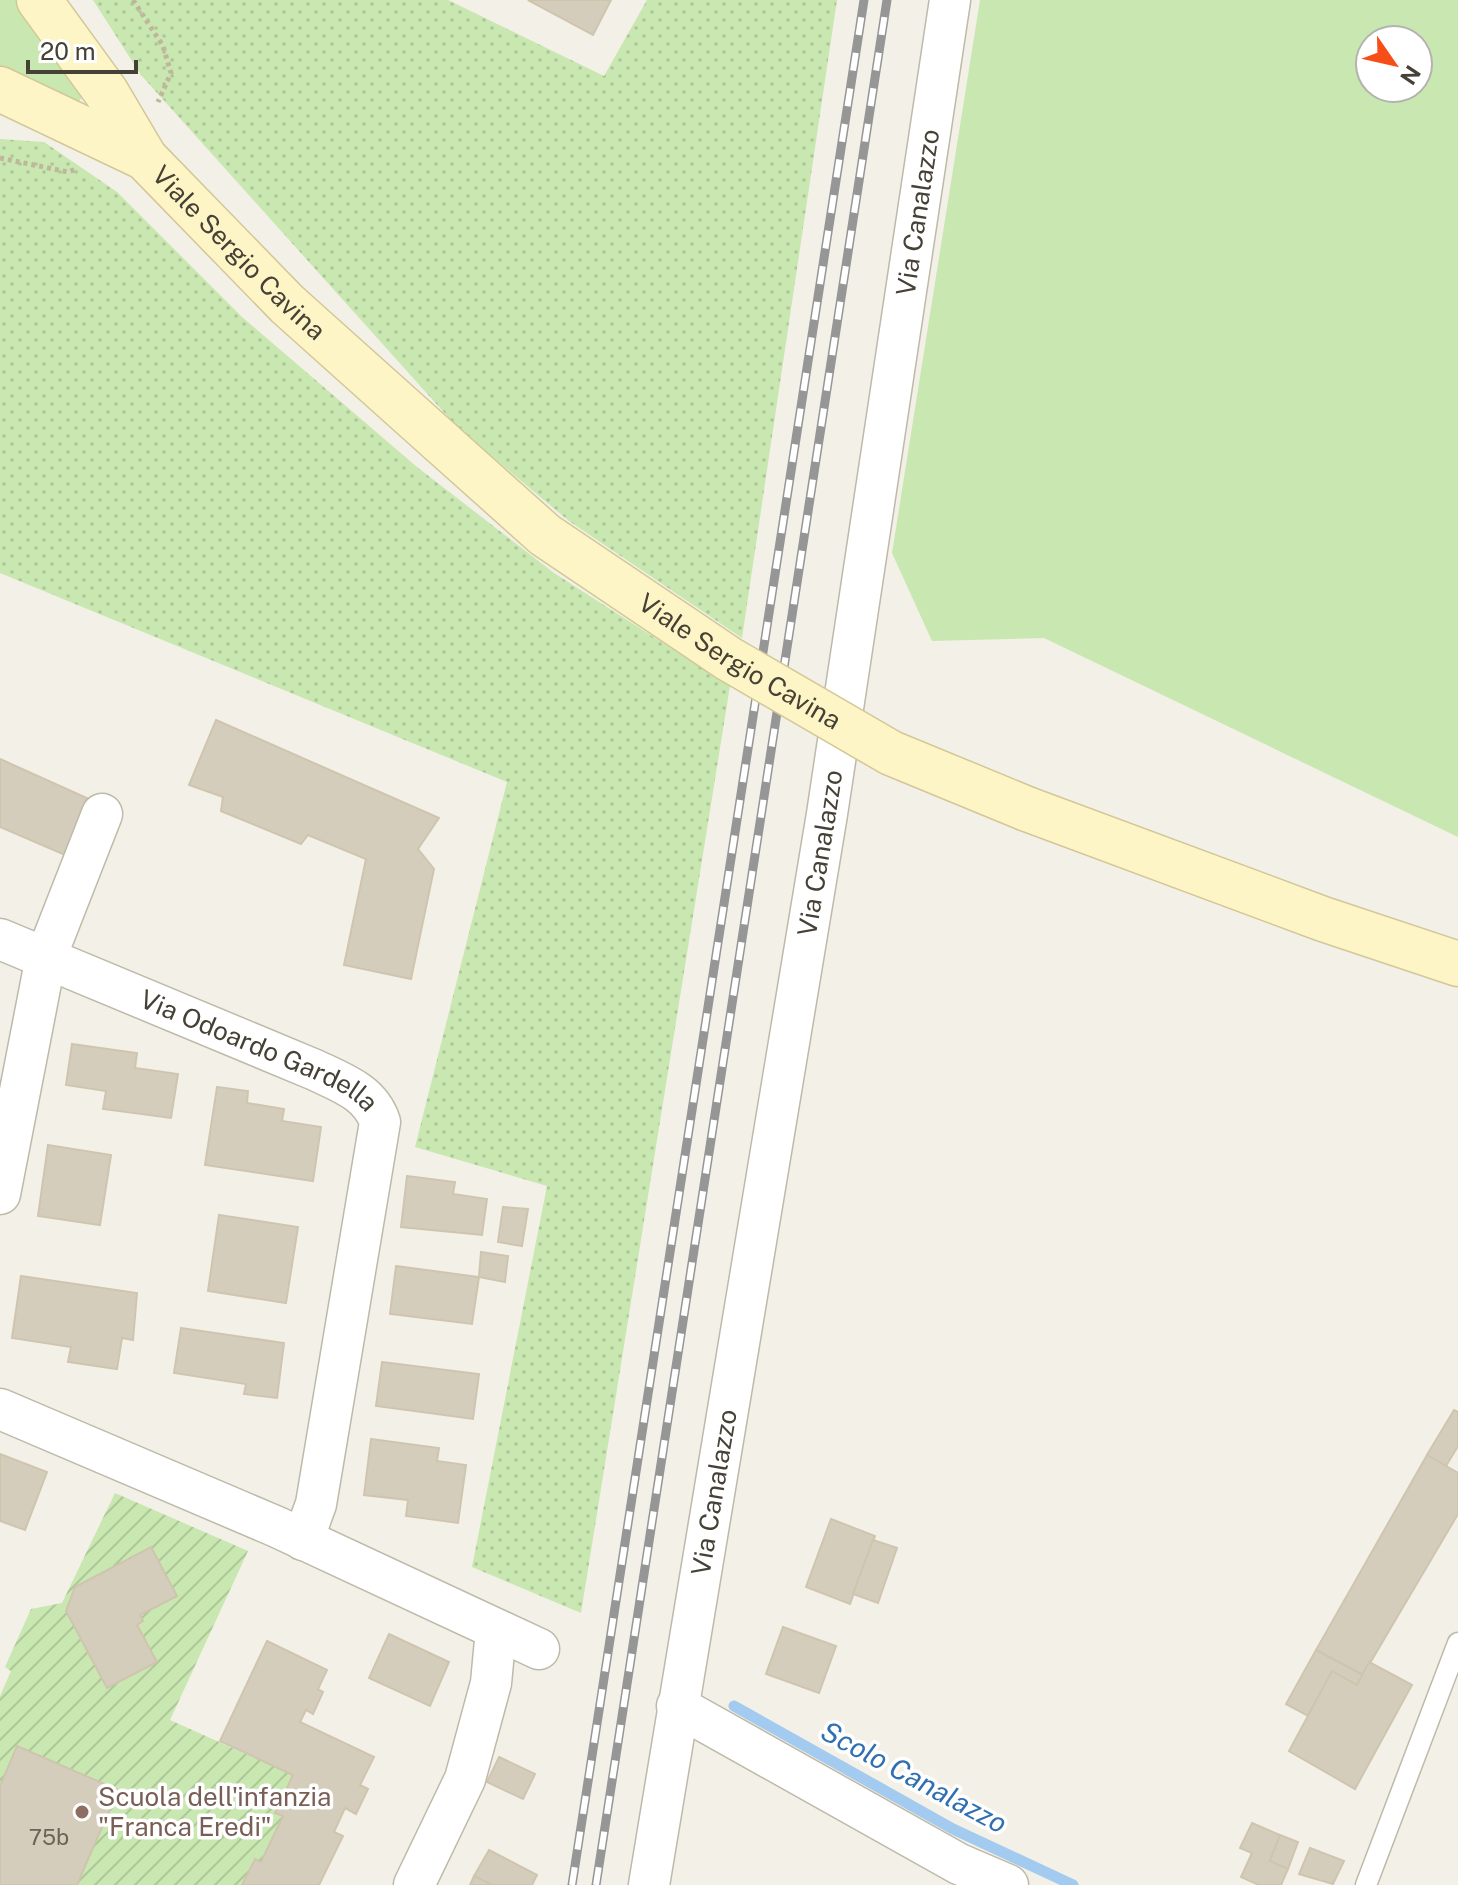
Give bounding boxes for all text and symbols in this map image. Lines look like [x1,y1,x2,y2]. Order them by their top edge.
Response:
scale bar [28,24,136,74]
north arrow [1354,24,1434,104]
text: 20 m [40,37,96,65]
text: N [1395,61,1426,90]
street label: Via Canalazzo [890,127,945,298]
street label: Viale Sergio Cavina [146,159,332,346]
street label: Viale Sergio Cavina [633,587,847,736]
street label: Via Canalazzo [791,768,848,939]
street label: Via Odoardo Gardella [136,983,385,1117]
street label: Via Canalazzo [685,1407,743,1578]
water label: Scolo Canalazzo [816,1714,1013,1839]
place label: Scuola dell'infanzia "Franca Eredi" [98,1781,331,1842]
marker: Scuola dell'infanzia "Franca Eredi" [73,1803,91,1821]
house number: 75b [29,1824,69,1850]

